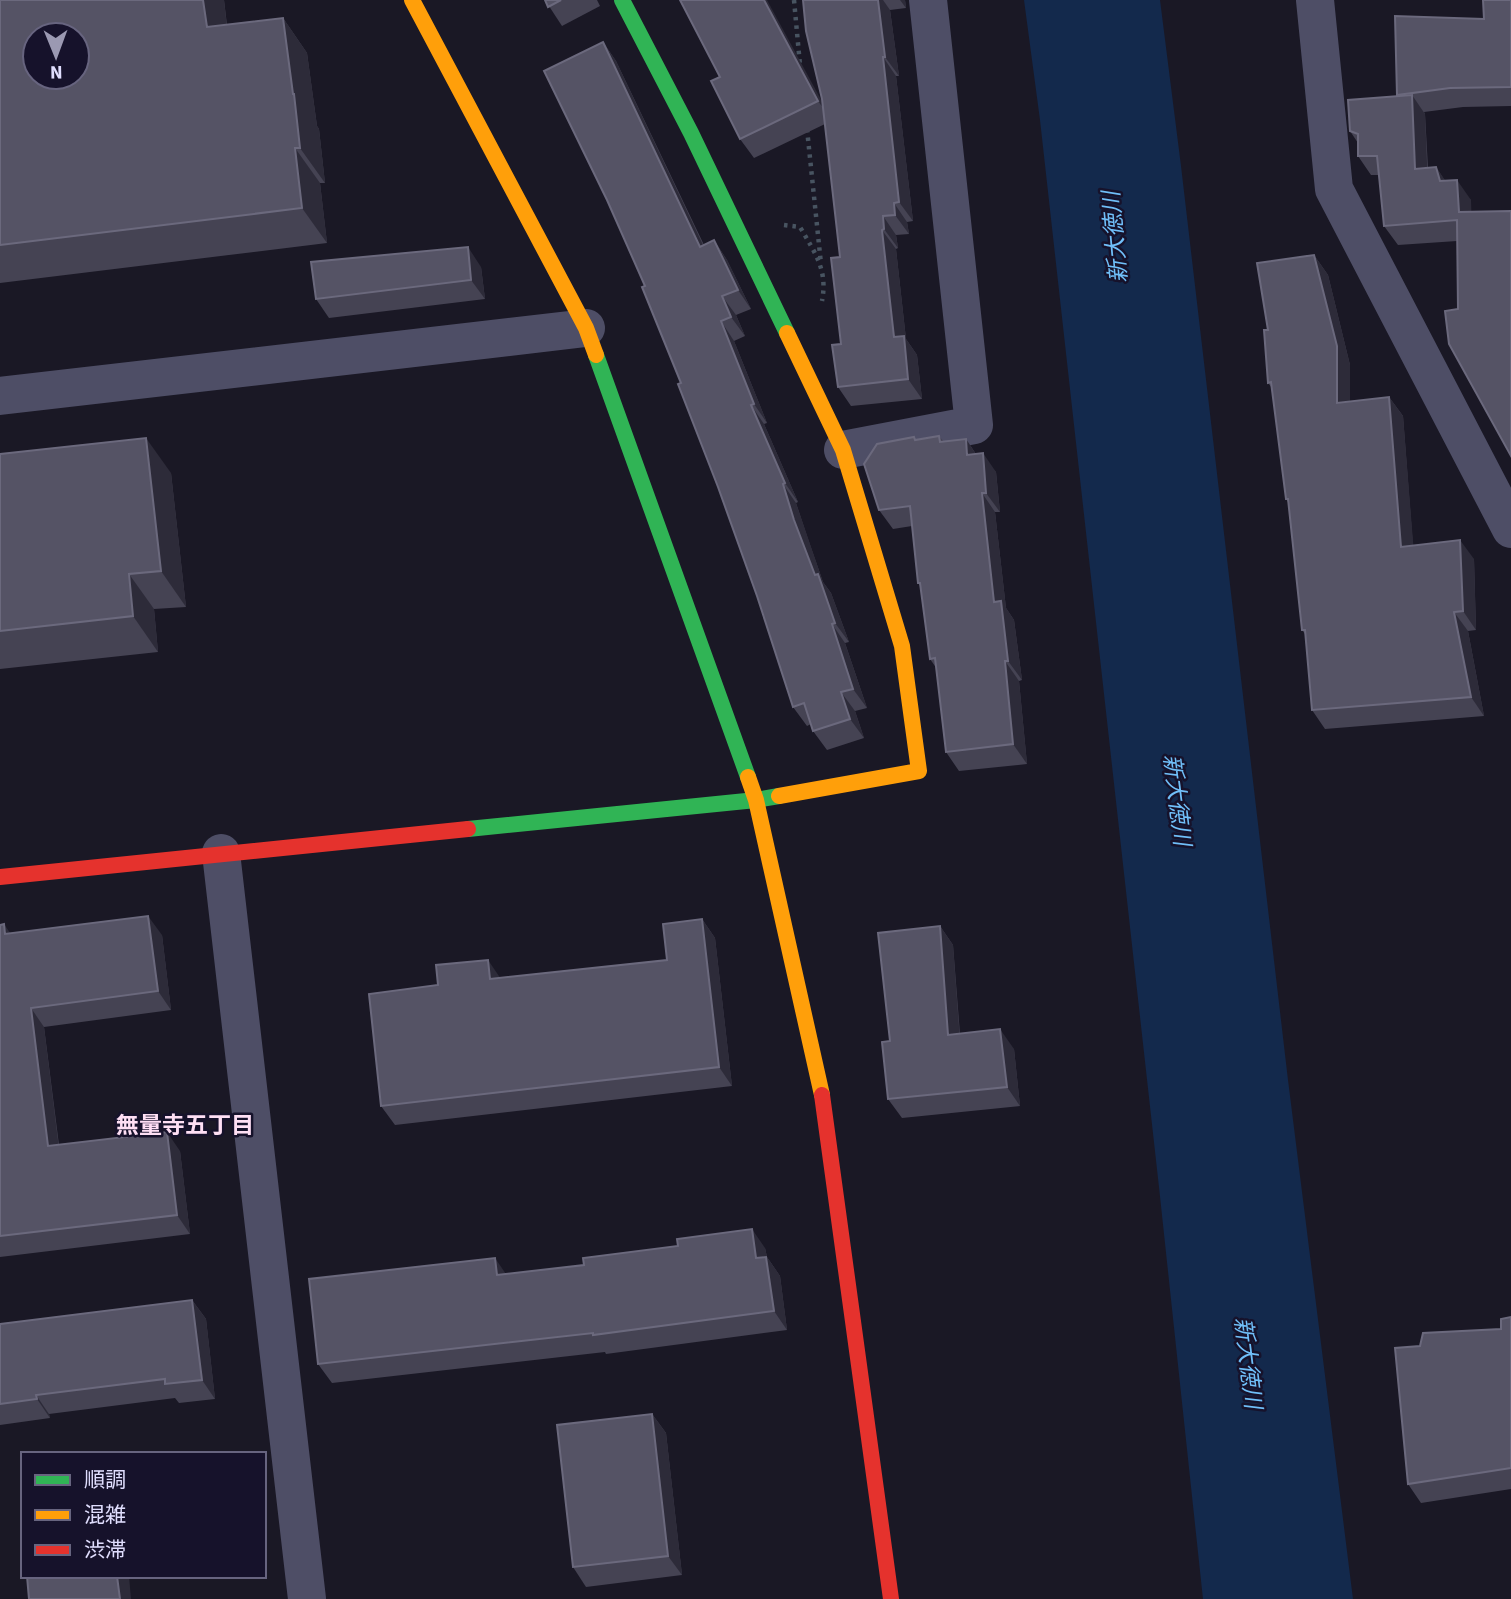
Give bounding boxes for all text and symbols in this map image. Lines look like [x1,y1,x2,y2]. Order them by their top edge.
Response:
north arrow [21,21,91,91]
text: N [50,58,63,85]
water label: 新大徳川 [1094,187,1135,284]
water label: 新大徳川 [1155,752,1199,851]
district label: 無量寺五丁目 [116,1109,254,1142]
water label: 新大徳川 [1226,1315,1270,1414]
legend [21,1452,266,1578]
text: 順調 [84,1465,126,1495]
text: 混雑 [84,1500,126,1530]
text: 渋滞 [84,1535,126,1565]

